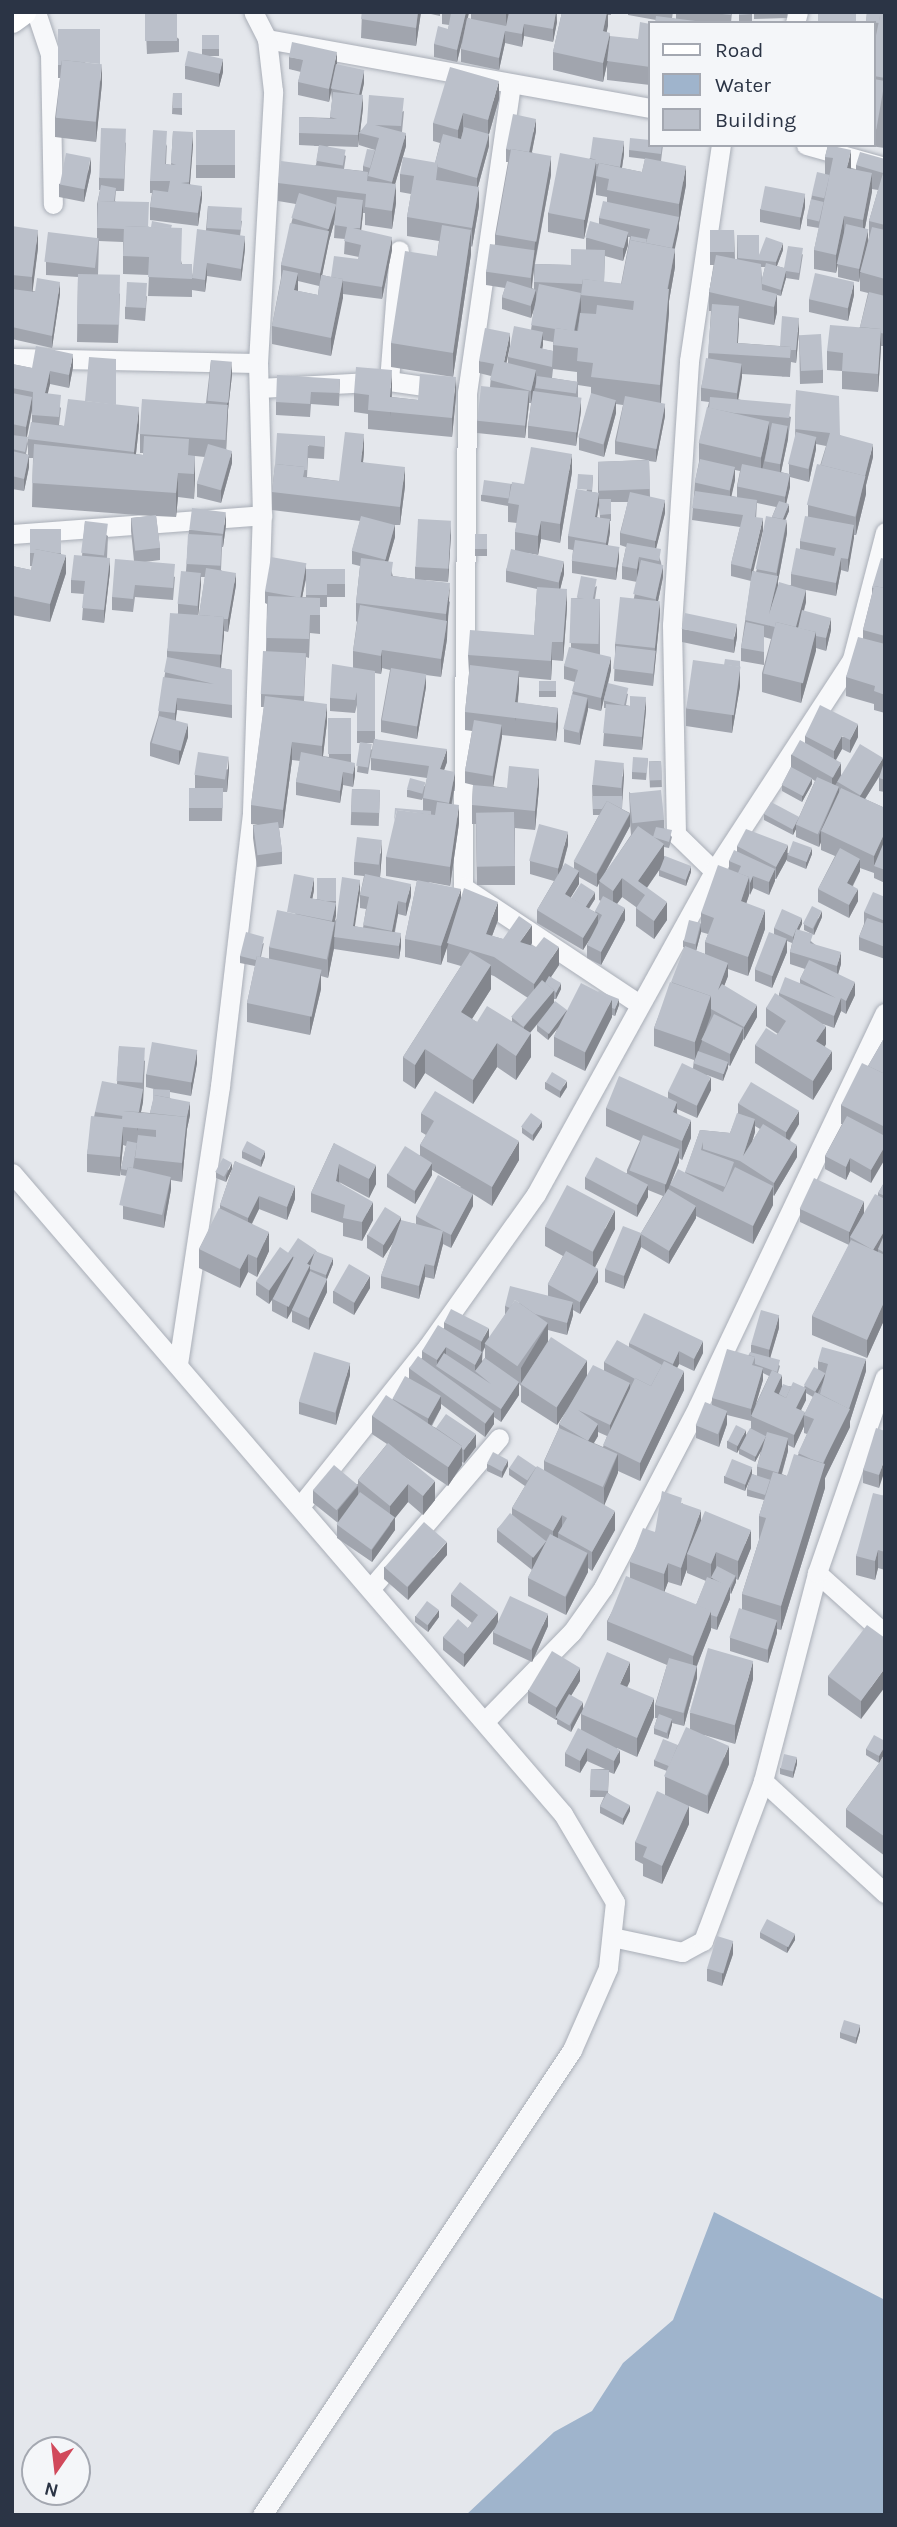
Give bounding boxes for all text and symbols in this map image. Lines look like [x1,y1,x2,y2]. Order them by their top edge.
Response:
legend [648,21,876,147]
text: Road [715,38,763,62]
text: Water [715,73,771,97]
text: Building [715,108,796,132]
north arrow [21,2436,91,2506]
text: N [42,2477,61,2502]

